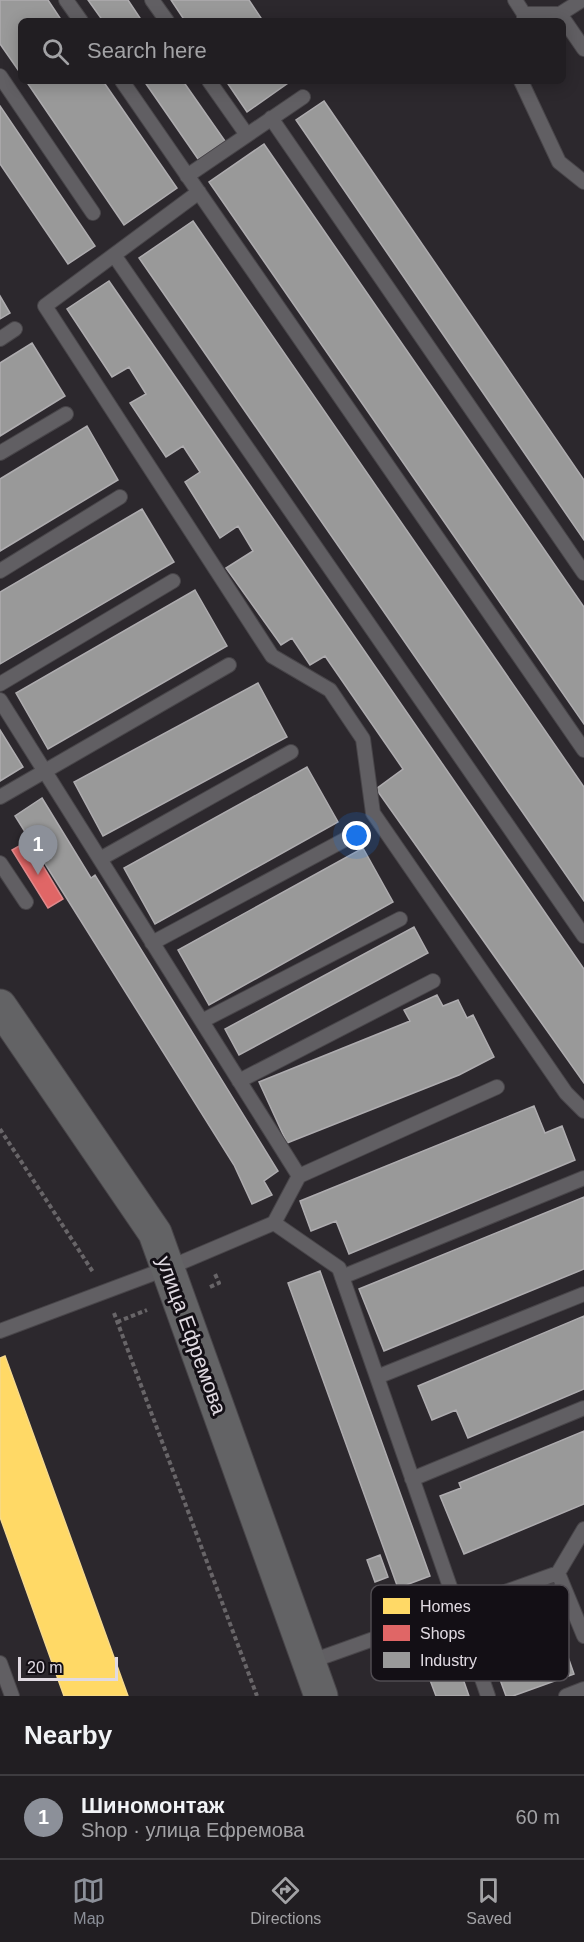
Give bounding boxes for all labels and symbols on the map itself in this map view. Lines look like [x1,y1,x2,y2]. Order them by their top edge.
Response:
your location [342,821,371,850]
pin: 1 [18,826,57,875]
street label: улица Ефремова [153,1253,231,1418]
legend [371,1585,569,1681]
text: Homes [420,1598,471,1615]
text: Shops [420,1625,465,1642]
text: Industry [420,1652,477,1669]
scale bar [18,1654,118,1682]

